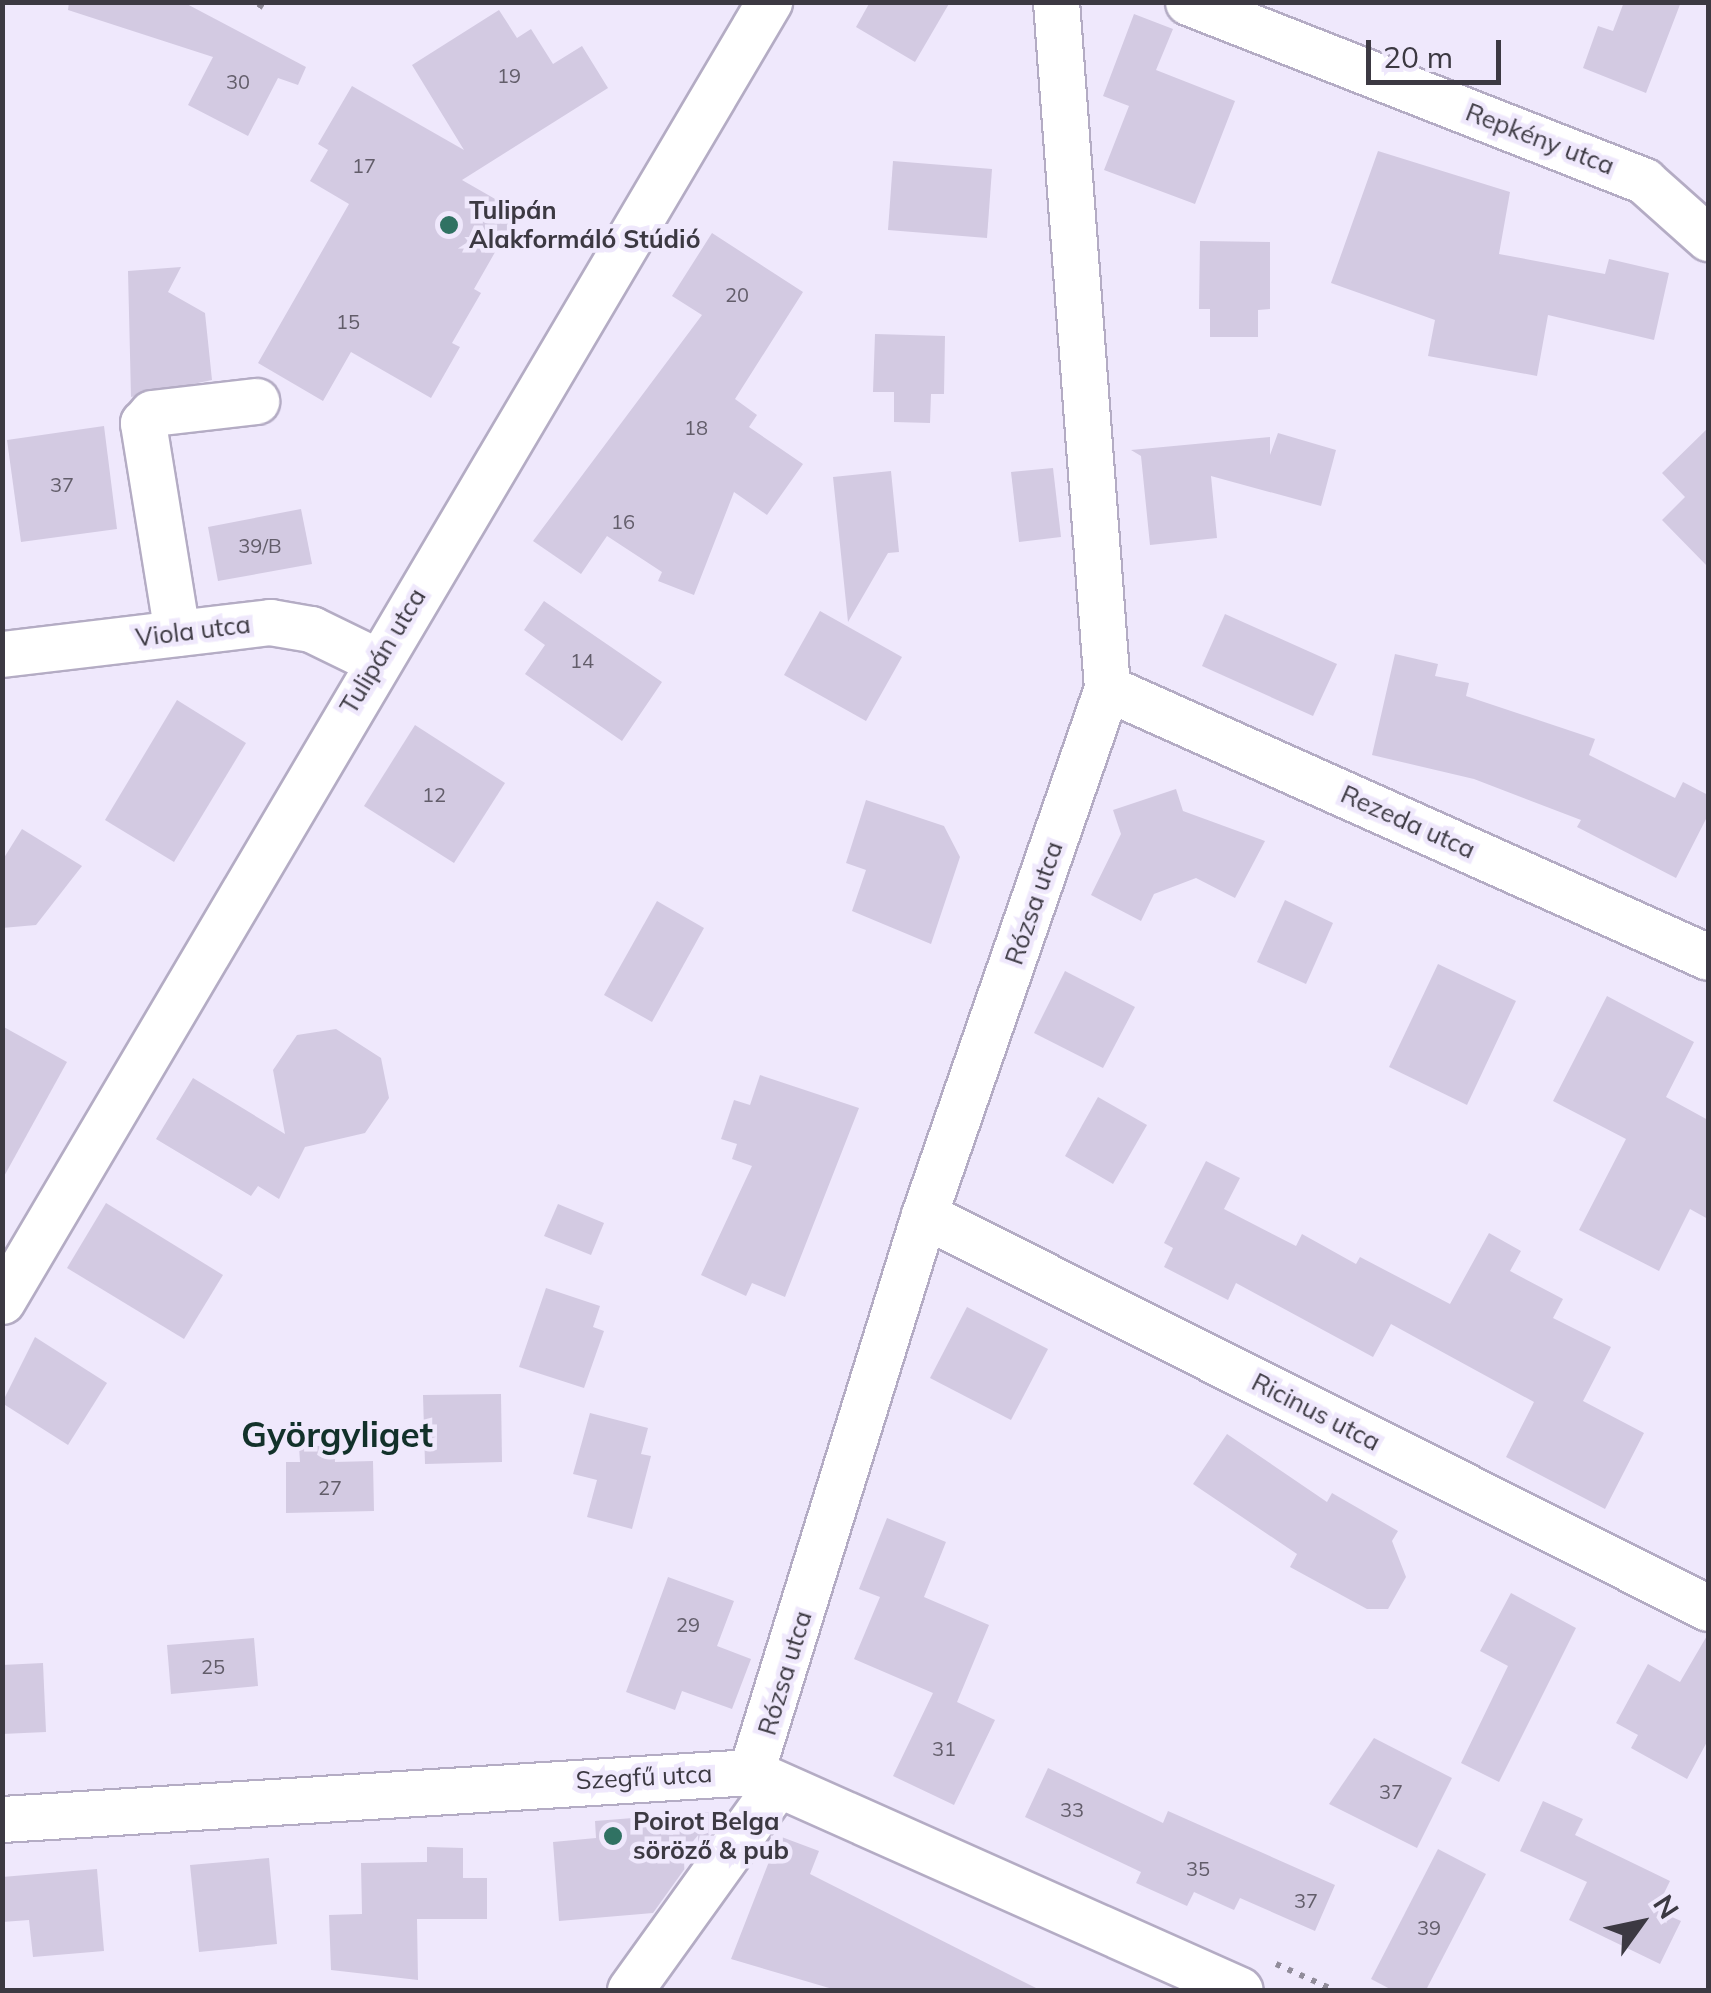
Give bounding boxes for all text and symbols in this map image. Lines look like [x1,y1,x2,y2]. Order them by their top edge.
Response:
scale bar [1371,20,1506,82]
text: 20 m [1383,38,1453,76]
house number: 19 [497,63,521,87]
house number: 30 [226,69,250,93]
street label: Repkény utca [1462,97,1618,181]
house number: 17 [352,153,376,177]
place label: Tulipán Alakformáló Stúdió [469,196,700,255]
marker: Tulipán Alakformáló Stúdió [438,214,460,236]
house number: 20 [725,282,749,306]
house number: 15 [336,309,360,333]
house number: 18 [684,415,708,439]
house number: 37 [50,472,74,496]
house number: 16 [611,509,635,533]
house number: 39/B [238,533,282,557]
street label: Tulipán utca [334,583,432,719]
street label: Viola utca [134,609,252,653]
house number: 14 [570,648,594,672]
street label: Rezeda utca [1336,779,1480,865]
house number: 12 [422,782,446,806]
street label: Rózsa utca [999,837,1069,969]
street label: Ricinus utca [1247,1367,1385,1457]
district label: Györgyliget [241,1413,433,1455]
house number: 27 [318,1475,342,1499]
street label: Rózsa utca [752,1607,818,1739]
house number: 29 [676,1612,700,1636]
house number: 25 [201,1654,225,1678]
house number: 31 [932,1736,956,1760]
street label: Szegfű utca [575,1758,713,1796]
house number: 37 [1379,1779,1403,1803]
house number: 33 [1060,1797,1084,1821]
place label: Poirot Belga söröző & pub [633,1807,789,1866]
marker: Poirot Belga söröző & pub [602,1825,624,1847]
house number: 35 [1186,1856,1210,1880]
north arrow [1591,1873,1691,1973]
house number: 37 [1294,1888,1318,1912]
text: N [1646,1888,1687,1925]
house number: 39 [1417,1915,1441,1939]

